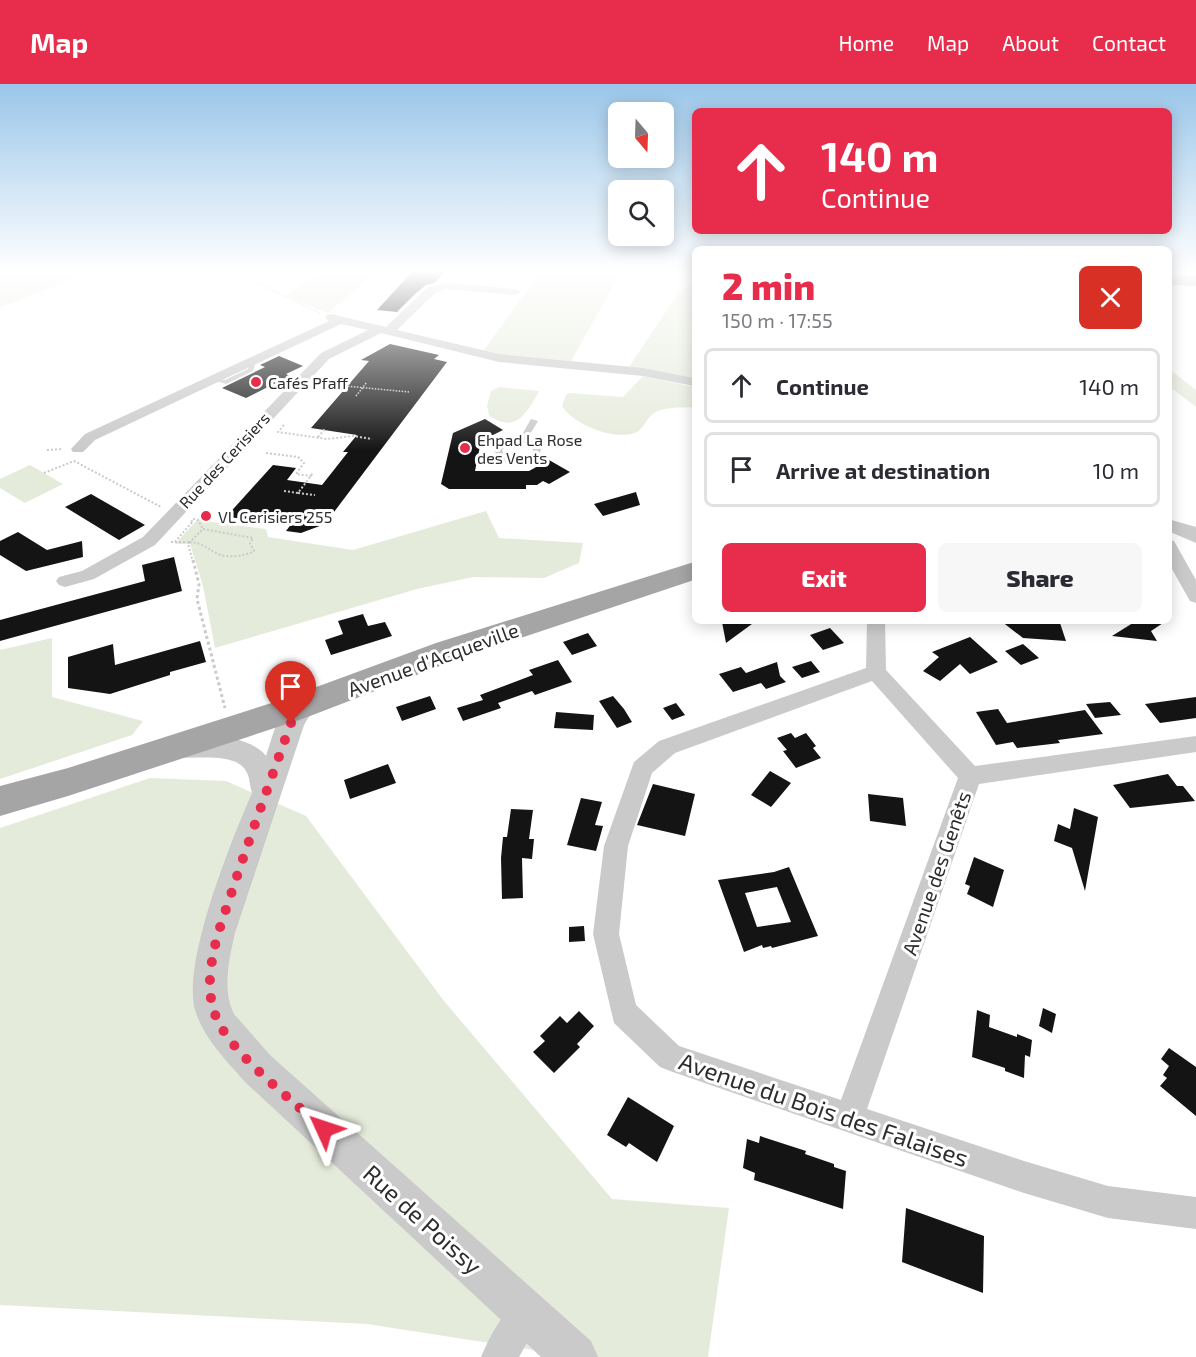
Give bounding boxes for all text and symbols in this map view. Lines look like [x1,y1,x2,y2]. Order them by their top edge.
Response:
text: Map [30,25,88,59]
text: Home [838,30,894,55]
text: Map [927,30,969,55]
text: About [1002,30,1059,55]
text: Contact [1092,30,1166,55]
north arrow [608,102,674,168]
map controls [608,102,674,246]
text: 140 m [821,130,938,180]
icon: ahead [722,132,800,210]
button: search [608,180,674,246]
text: Continue [821,181,930,213]
text: 2 min [722,264,815,307]
button: close [1079,266,1142,329]
text: 150 m · 17:55 [722,308,833,332]
icon: ahead [725,369,758,402]
place label: Cafés Pfaff [268,373,348,392]
text: Continue [776,373,869,399]
text: 140 m [1079,373,1139,399]
marker: Cafés Pfaff [249,375,263,389]
street label: Rue des Cerisiers [175,408,273,512]
place label: Ehpad La Rose des Vents [477,430,582,467]
marker: Ehpad La Rose des Vents [458,441,472,455]
icon: arrive [725,453,758,486]
text: Arrive at destination [776,457,990,483]
text: 10 m [1093,457,1139,483]
place label: VL Cerisiers 255 [218,507,332,526]
marker: VL Cerisiers 255 [199,509,213,523]
button: Exit [722,543,926,612]
button: Share [938,543,1142,612]
street label: Avenue d'Acqueville [344,617,522,701]
pin [265,661,316,723]
icon: arrive [274,670,307,703]
street label: Avenue des Genêts [897,788,975,958]
street label: Avenue du Bois des Falaises [676,1046,972,1172]
position arrow [292,1097,356,1161]
street label: Rue de Poissy [358,1158,488,1280]

